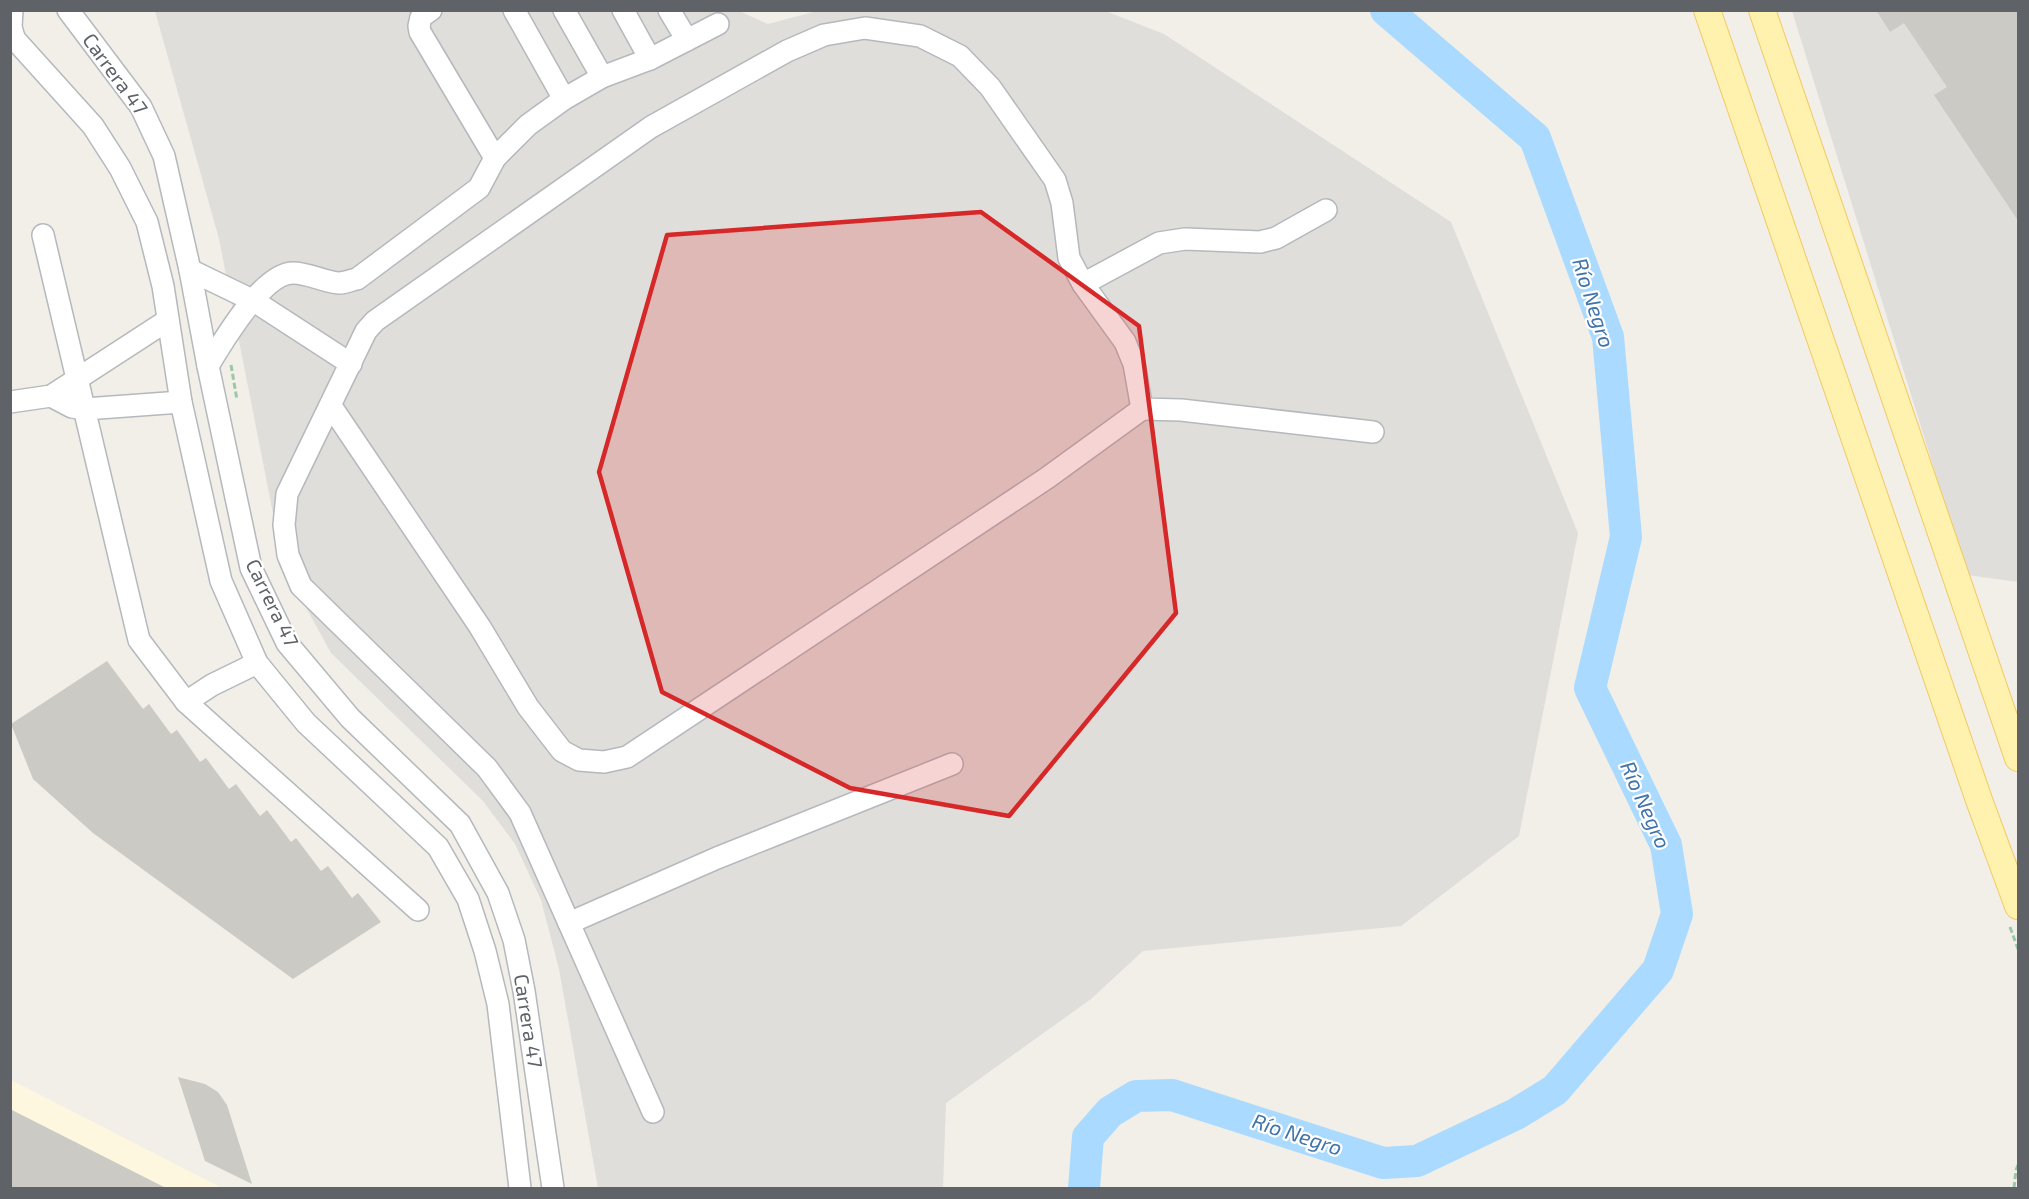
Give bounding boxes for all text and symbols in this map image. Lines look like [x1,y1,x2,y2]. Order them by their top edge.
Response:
street label: Carrera 47 [78,28,153,119]
water label: Río Negro [1568,255,1621,351]
street label: Carrera 47 [241,555,304,650]
water label: Río Negro [1616,757,1677,852]
street label: Carrera 47 [510,972,548,1070]
water label: Río Negro [1249,1107,1345,1160]

